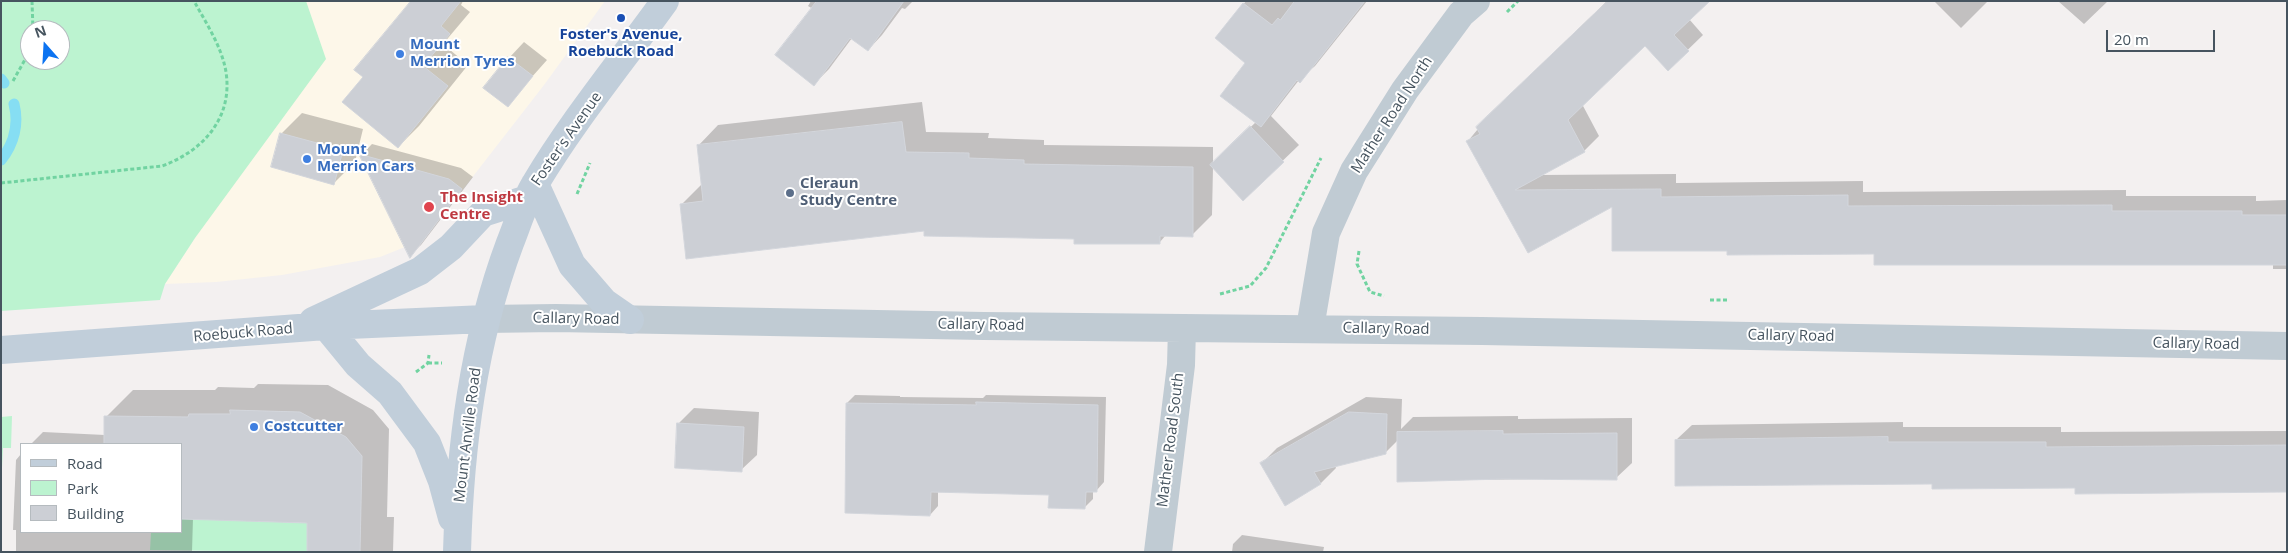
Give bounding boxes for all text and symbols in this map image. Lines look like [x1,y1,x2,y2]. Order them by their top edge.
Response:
marker: Foster's Avenue, Roebuck Road [615,12,627,24]
north arrow [20,20,70,70]
text: N [32,20,49,42]
scale bar [2108,20,2217,52]
place label: Foster's Avenue, Roebuck Road [559,26,683,61]
text: 20 m [2114,29,2149,49]
place label: Mount Merrion Tyres [410,36,515,71]
marker: Mount Merrion Tyres [394,48,406,60]
street label: Mather Road North [1348,53,1436,177]
street label: Foster's Avenue [528,89,606,189]
place label: Mount Merrion Cars [317,141,414,176]
marker: Mount Merrion Cars [301,153,313,165]
place label: Cleraun Study Centre [800,175,897,210]
marker: Cleraun Study Centre [784,187,796,199]
place label: The Insight Centre [440,189,523,224]
marker: The Insight Centre [422,200,436,214]
street label: Callary Road [532,309,620,329]
street label: Callary Road [937,315,1025,335]
street label: Callary Road [1342,319,1430,339]
street label: Roebuck Road [192,320,294,346]
street label: Callary Road [1747,326,1835,346]
street label: Callary Road [2152,334,2240,354]
street label: Mount Anville Road [451,367,485,503]
street label: Mather Road South [1154,372,1188,508]
place label: Costcutter [264,418,343,436]
marker: Costcutter [248,421,260,433]
legend [20,443,182,533]
text: Road [67,453,103,473]
text: Park [67,478,98,498]
text: Building [67,503,124,523]

